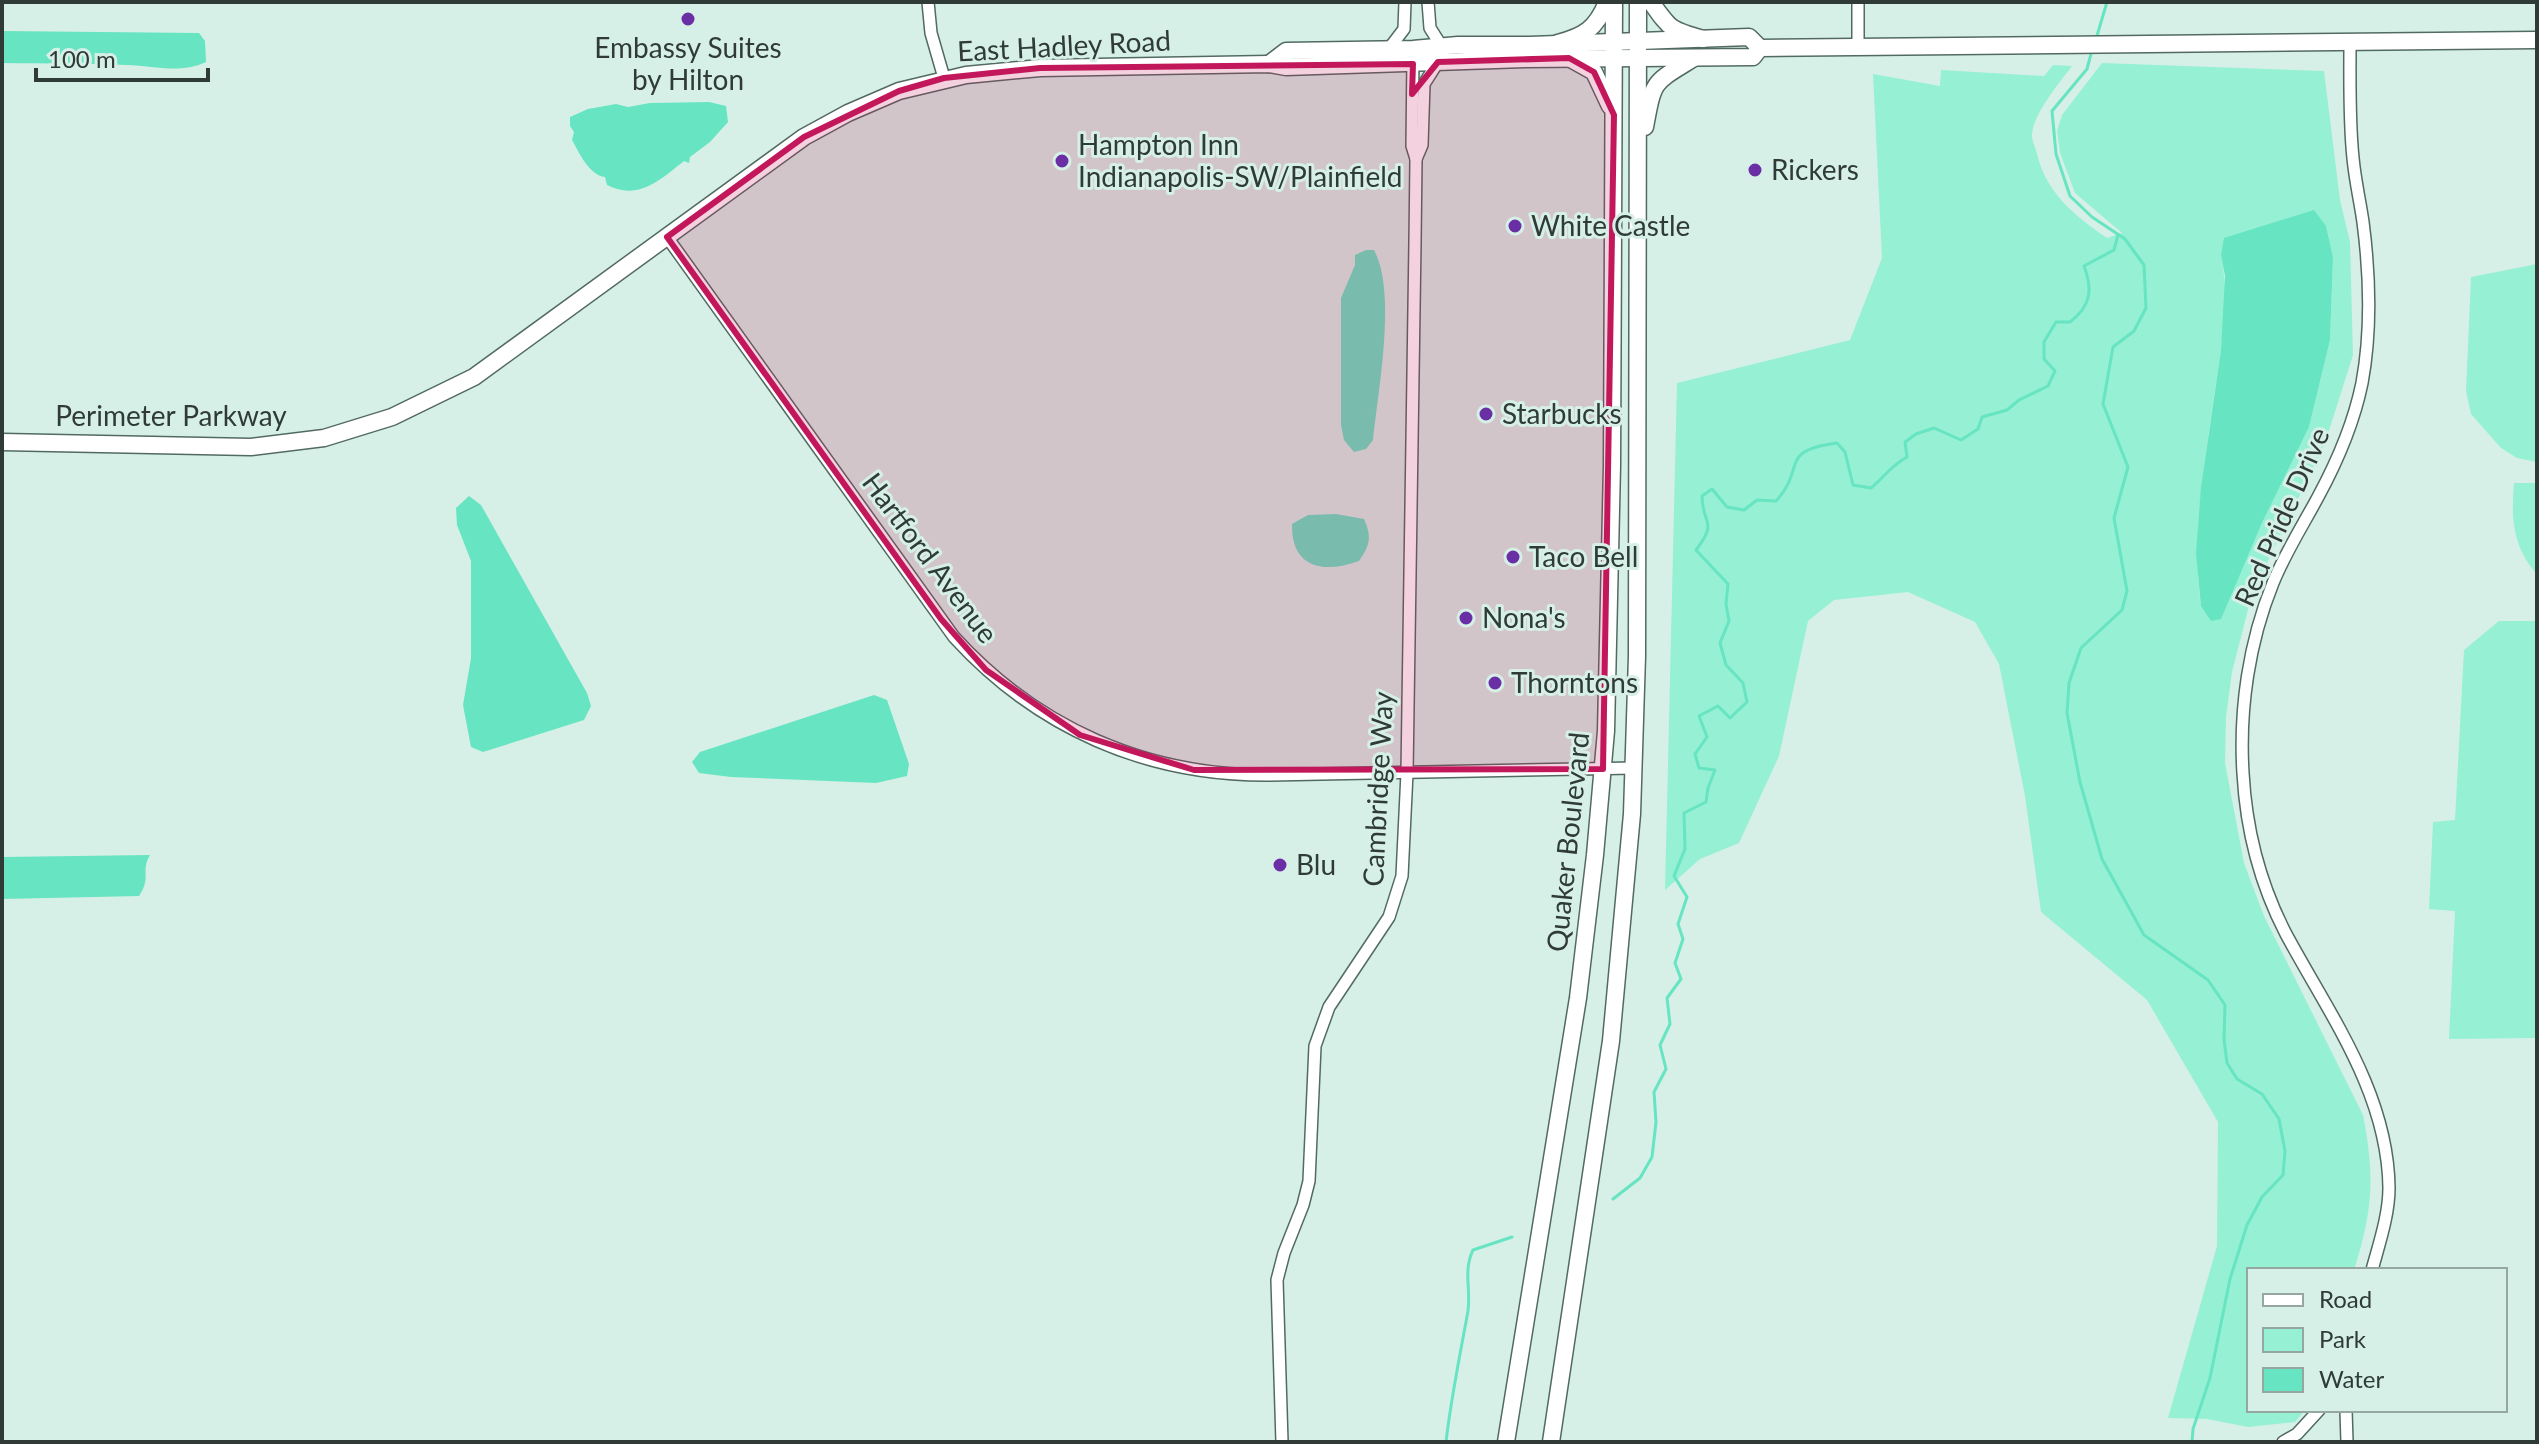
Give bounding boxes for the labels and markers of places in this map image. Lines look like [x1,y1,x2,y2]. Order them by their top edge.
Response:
marker: Embassy Suites by Hilton [679,10,697,28]
place label: Embassy Suites by Hilton [594,30,782,96]
place label: Hampton Inn Indianapolis-SW/Plainfield [1078,127,1402,193]
marker: Hampton Inn Indianapolis-SW/Plainfield [1053,152,1071,170]
place label: Rickers [1771,152,1859,186]
marker: Rickers [1746,161,1764,179]
place label: White Castle [1531,208,1690,242]
marker: White Castle [1506,217,1524,235]
place label: Starbucks [1502,396,1622,430]
marker: Starbucks [1477,405,1495,423]
place label: Taco Bell [1529,539,1638,573]
marker: Taco Bell [1504,548,1522,566]
place label: Nona's [1482,600,1566,634]
marker: Nona's [1457,609,1475,627]
place label: Thorntons [1511,665,1638,699]
marker: Thorntons [1486,674,1504,692]
place label: Blu [1296,847,1336,881]
marker: Blu [1271,856,1289,874]

